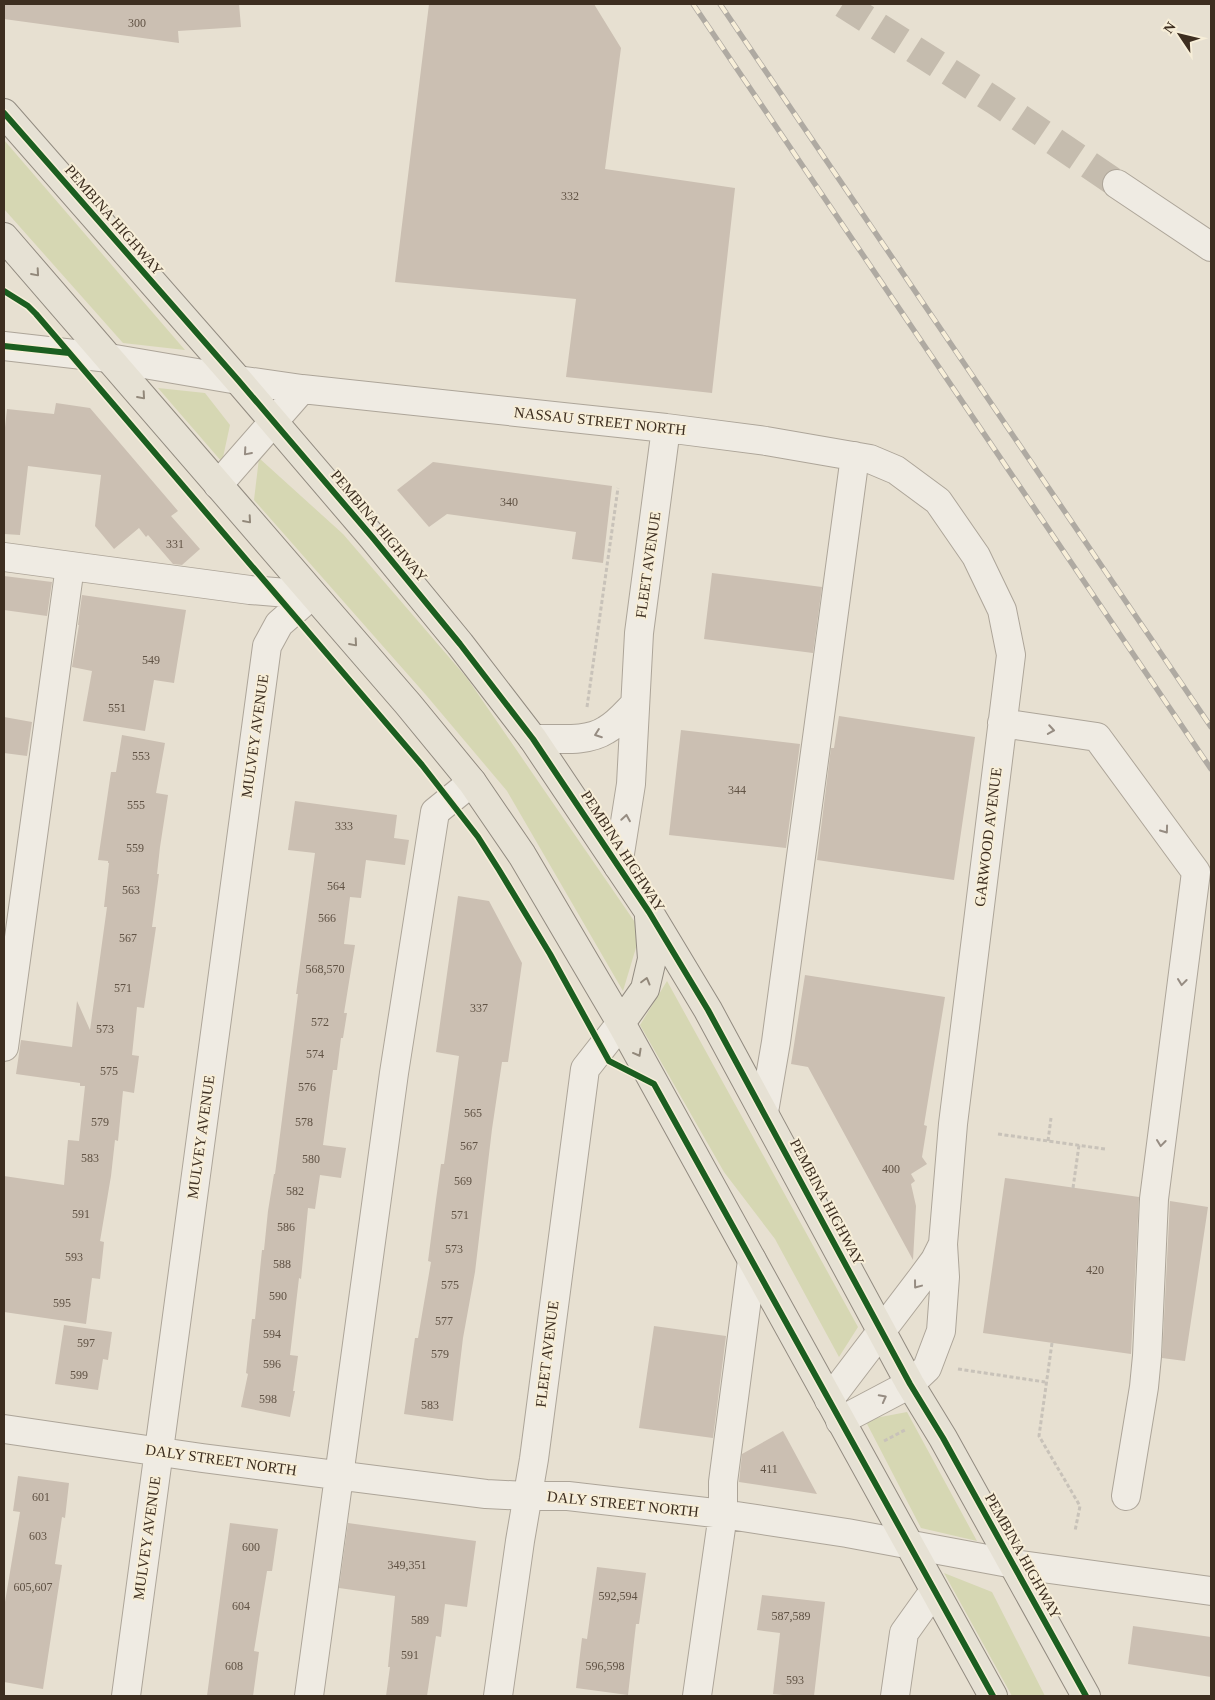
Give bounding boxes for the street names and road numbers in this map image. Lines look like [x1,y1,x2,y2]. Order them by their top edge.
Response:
street label: PEMBINA HIGHWAY [62,162,166,278]
street label: NASSAU STREET NORTH [513,404,687,438]
street label: PEMBINA HIGHWAY [328,467,430,585]
street label: FLEET AVENUE [633,511,663,619]
street label: MULVEY AVENUE [238,673,272,799]
street label: GARWOOD AVENUE [972,766,1004,908]
street label: PEMBINA HIGHWAY [578,788,668,914]
street label: MULVEY AVENUE [184,1074,218,1200]
street label: PEMBINA HIGHWAY [787,1136,867,1268]
street label: FLEET AVENUE [533,1300,561,1408]
street label: DALY STREET NORTH [144,1441,298,1479]
street label: MULVEY AVENUE [130,1475,164,1601]
street label: DALY STREET NORTH [546,1488,700,1520]
street label: PEMBINA HIGHWAY [982,1491,1064,1622]

